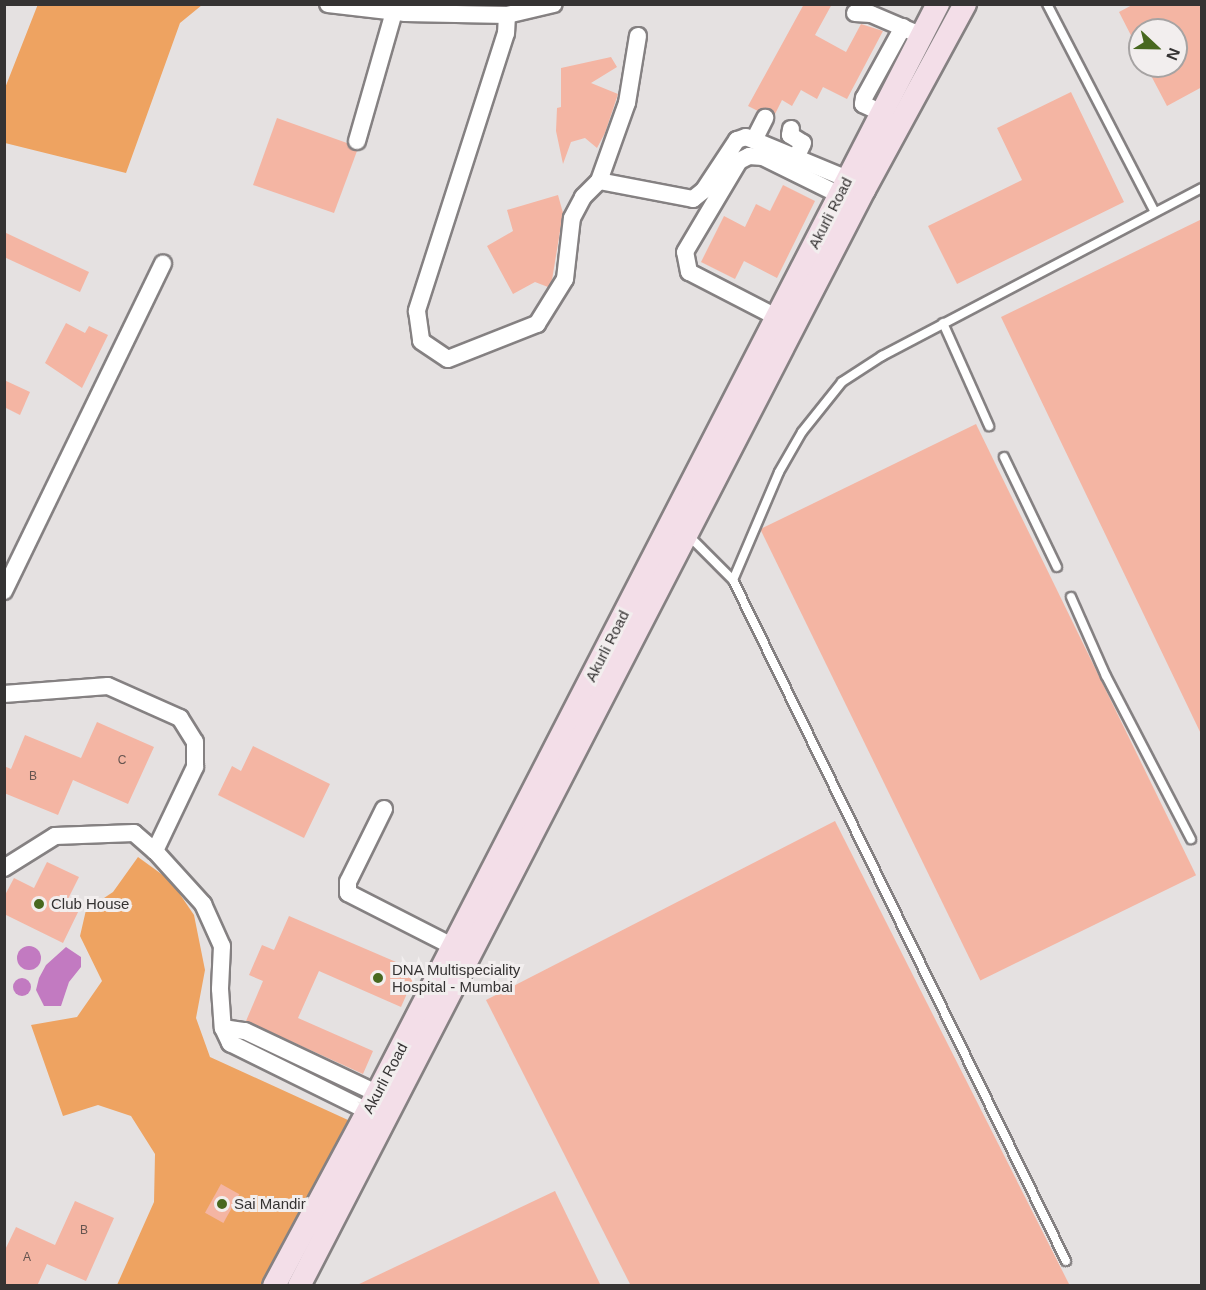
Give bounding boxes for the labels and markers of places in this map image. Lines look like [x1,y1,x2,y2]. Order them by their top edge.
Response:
place label: Club House [51,895,129,913]
marker: Club House [32,897,46,911]
place label: DNA Multispeciality Hospital - Mumbai [392,960,521,995]
marker: DNA Multispeciality Hospital - Mumbai [369,969,387,987]
place label: Sai Mandir [234,1195,306,1213]
marker: Sai Mandir [215,1197,229,1211]

